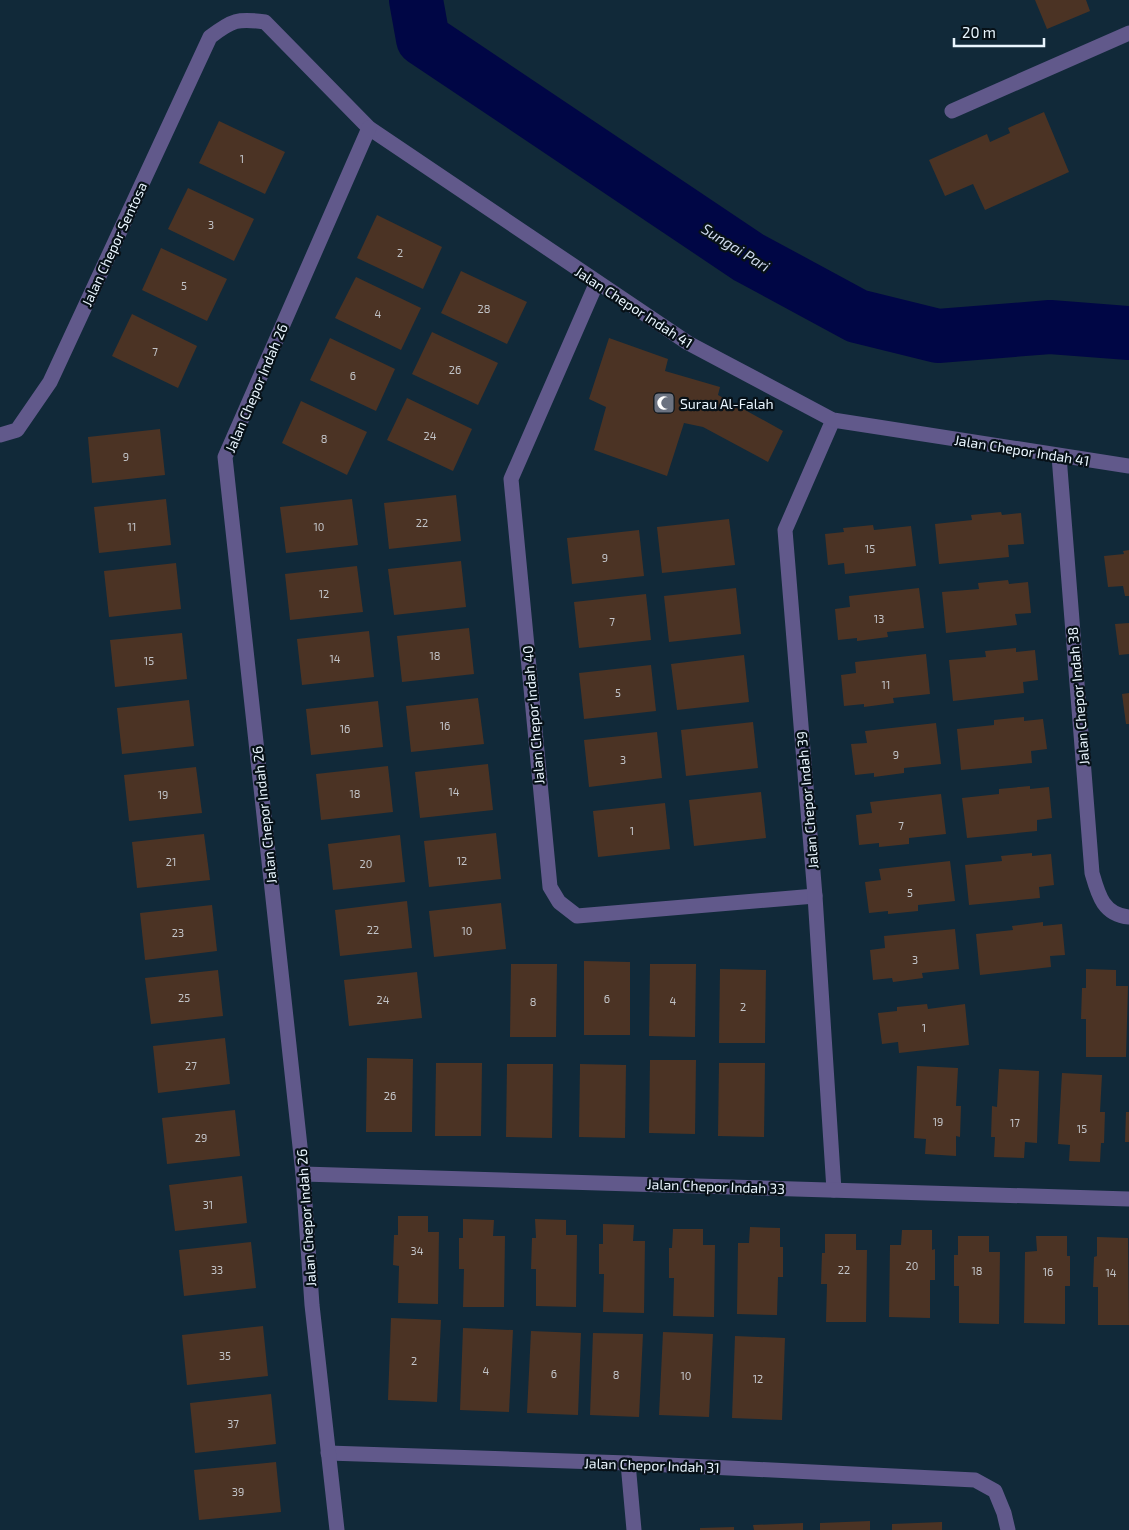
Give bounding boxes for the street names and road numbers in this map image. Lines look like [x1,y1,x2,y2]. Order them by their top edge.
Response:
street label: Jalan Chepor Sentosa [78,179,150,309]
street label: Jalan Chepor Indah 41 [572,263,696,351]
street label: Jalan Chepor Indah 26 [221,321,291,455]
street label: Jalan Chepor Indah 41 [953,431,1091,469]
street label: Jalan Chepor Indah 38 [1063,626,1093,766]
street label: Jalan Chepor Indah 40 [518,645,548,785]
street label: Jalan Chepor Indah 39 [793,730,821,870]
street label: Jalan Chepor Indah 26 [248,745,280,885]
street label: Jalan Chepor Indah 26 [293,1148,319,1288]
street label: Jalan Chepor Indah 33 [647,1175,785,1197]
street label: Jalan Chepor Indah 31 [584,1454,720,1476]

